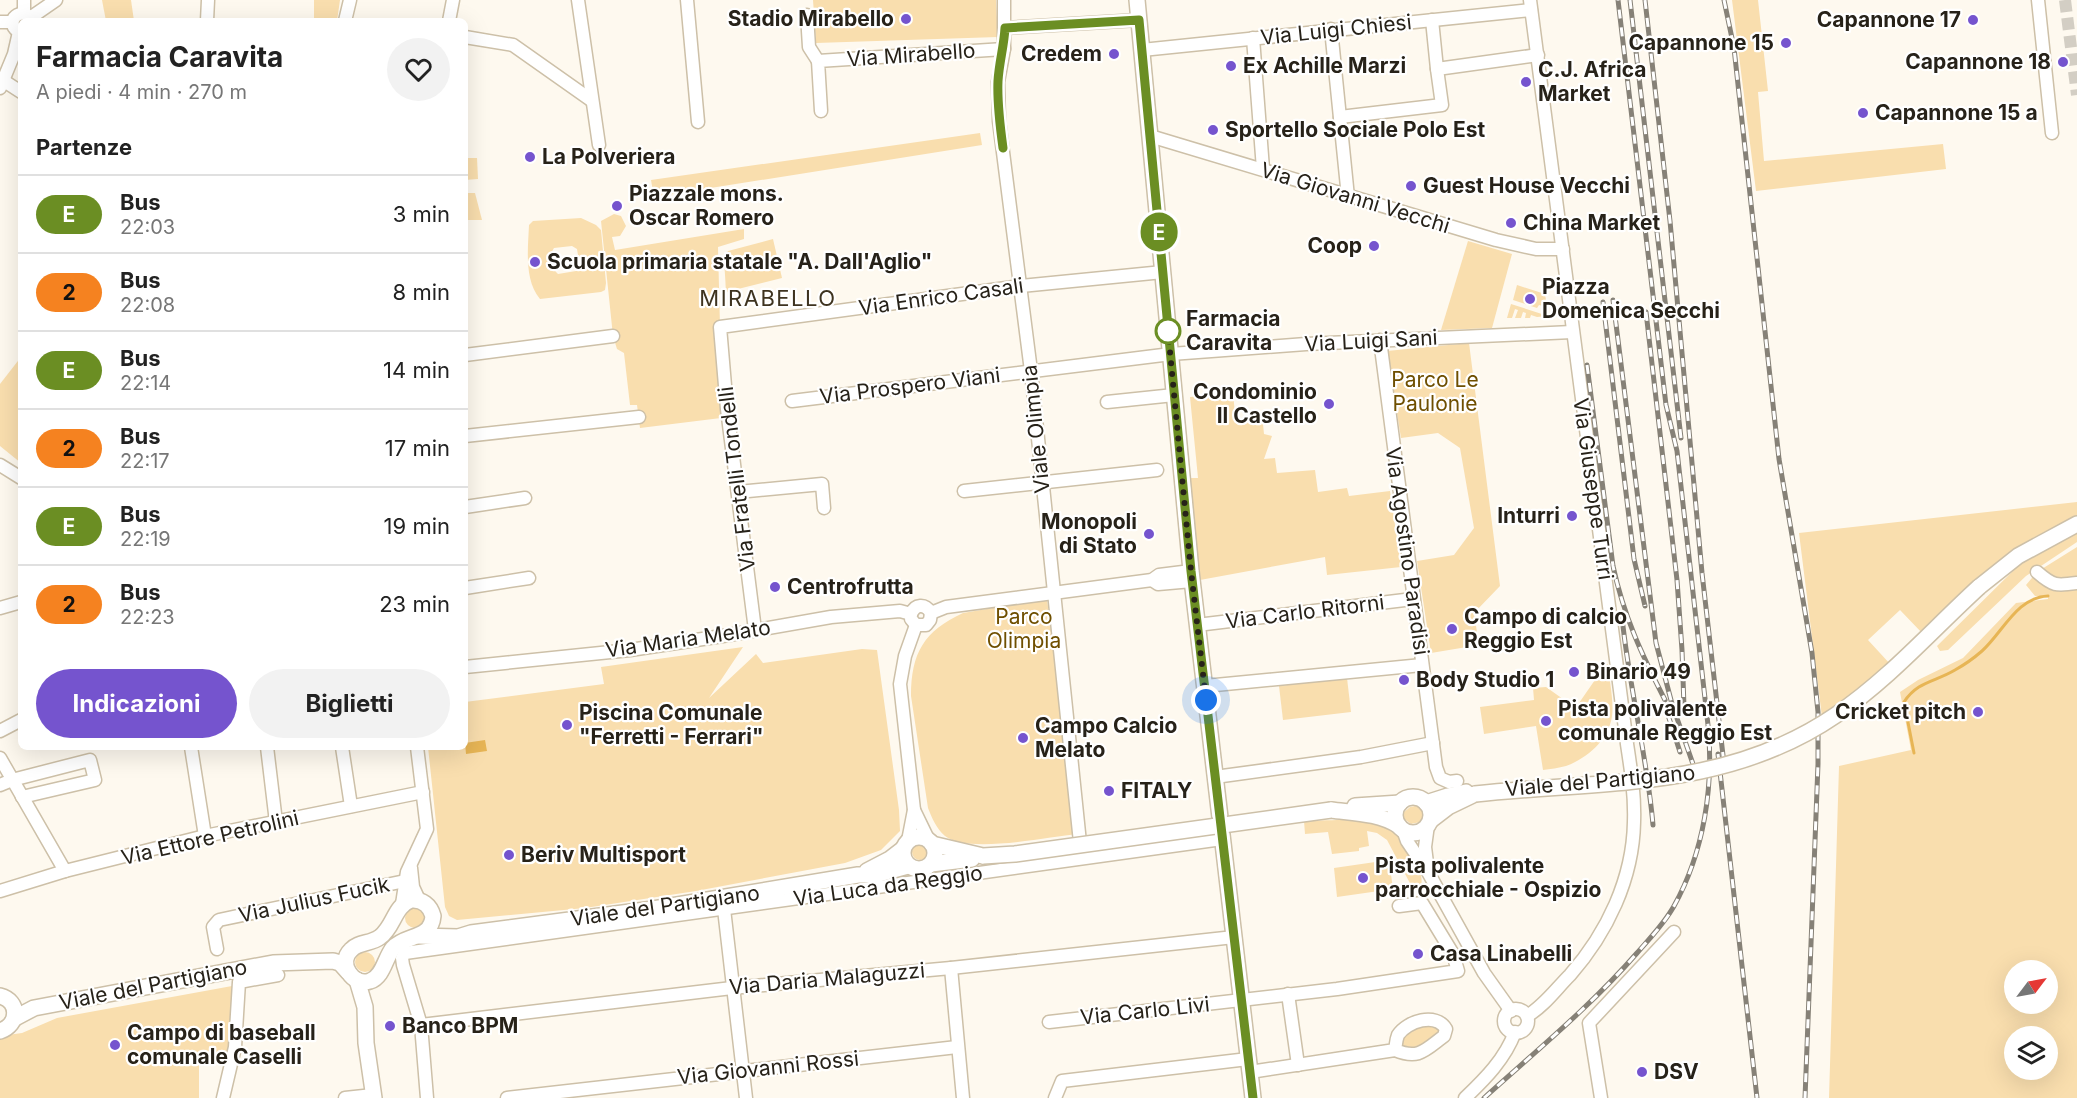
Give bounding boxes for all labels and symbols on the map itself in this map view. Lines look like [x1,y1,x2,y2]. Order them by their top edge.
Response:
place label: Stadio Mirabello [728,6,894,31]
place label: Capannone 17 [1817,7,1961,32]
street label: Via Luigi Chiesi [1259,9,1413,50]
marker: Stadio Mirabello [899,12,913,26]
marker: Capannone 17 [1966,13,1980,27]
place label: Capannone 15 [1629,30,1774,55]
marker: Capannone 15 [1779,36,1793,50]
street label: Via Mirabello [846,38,976,71]
place label: Credem [1021,41,1102,66]
marker: Credem [1107,47,1121,61]
place label: Capannone 18 [1905,49,2051,74]
place label: Ex Achille Marzi [1243,53,1406,78]
marker: Capannone 18 [2056,55,2070,69]
place label: C.J. Africa Market [1538,57,1646,106]
marker: Ex Achille Marzi [1224,59,1238,73]
marker: C.J. Africa Market [1519,75,1533,89]
place label: Capannone 15 a [1875,100,2038,125]
marker: Capannone 15 a [1856,106,1870,120]
place label: Sportello Sociale Polo Est [1225,117,1485,142]
marker: Sportello Sociale Polo Est [1206,123,1220,137]
place label: La Polveriera [542,144,675,169]
marker: La Polveriera [523,150,537,164]
street label: Via Giovanni Vecchi [1257,157,1453,238]
place label: Guest House Vecchi [1423,173,1630,198]
marker: Guest House Vecchi [1404,179,1418,193]
place label: Piazzale mons. Oscar Romero [629,181,784,230]
marker: Piazzale mons. Oscar Romero [610,199,624,213]
place label: China Market [1523,210,1660,235]
line badge: E [1140,212,1178,252]
marker: China Market [1504,216,1518,230]
place label: Coop [1307,233,1362,258]
marker: Coop [1367,239,1381,253]
place label: Scuola primaria statale "A. Dall'Aglio" [547,249,932,274]
marker: Scuola primaria statale "A. Dall'Aglio" [528,255,542,269]
street label: Via Enrico Casali [857,273,1025,320]
place label: Piazza Domenica Secchi [1542,274,1720,323]
district label: MIRABELLO [699,285,837,311]
marker: Piazza Domenica Secchi [1523,292,1537,306]
place label: Farmacia Caravita [1186,306,1280,355]
marker: Farmacia Caravita [1155,318,1181,344]
street label: Via Luigi Sani [1304,325,1438,356]
street label: Via Prospero Viani [818,362,1002,409]
street label: Viale Olimpia [1016,364,1055,494]
park label: Parco Le Paulonie [1391,367,1479,416]
place label: Condominio Il Castello [1193,379,1317,428]
street label: Via Fratelli Tondelli [713,385,760,573]
street label: Via Giuseppe Turri [1568,396,1619,582]
marker: Condominio Il Castello [1322,397,1336,411]
street label: Via Agostino Paradisi [1380,445,1435,657]
place label: Inturri [1497,503,1560,528]
place label: Monopoli di Stato [1041,509,1137,558]
marker: Inturri [1565,509,1579,523]
marker: Monopoli di Stato [1142,527,1156,541]
place label: Centrofrutta [787,574,914,599]
marker: Centrofrutta [768,580,782,594]
street label: Via Carlo Ritorni [1224,589,1386,634]
park label: Parco Olimpia [987,604,1061,653]
place label: Campo di calcio Reggio Est [1464,604,1627,653]
street label: Via Maria Melato [604,615,772,662]
marker: Campo di calcio Reggio Est [1445,622,1459,636]
place label: Binario 49 [1586,659,1691,684]
marker: Binario 49 [1567,665,1581,679]
place label: Body Studio 1 [1416,667,1554,692]
marker: Body Studio 1 [1397,673,1411,687]
your location [1191,685,1221,715]
place label: Pista polivalente comunale Reggio Est [1558,696,1773,745]
place label: Cricket pitch [1835,699,1966,724]
place label: Piscina Comunale "Ferretti - Ferrari" [579,700,764,749]
marker: Cricket pitch [1971,705,1985,719]
place label: Campo Calcio Melato [1035,713,1177,762]
marker: Pista polivalente comunale Reggio Est [1539,714,1553,728]
marker: Piscina Comunale "Ferretti - Ferrari" [560,718,574,732]
marker: Campo Calcio Melato [1016,731,1030,745]
street label: Viale del Partigiano [1504,760,1696,801]
place label: FITALY [1121,778,1192,803]
marker: FITALY [1102,784,1116,798]
street label: Via Ettore Petrolini [119,805,301,870]
place label: Beriv Multisport [521,842,686,867]
marker: Beriv Multisport [502,848,516,862]
place label: Pista polivalente parrocchiale - Ospizio [1375,853,1601,902]
street label: Via Luca da Reggio [792,860,984,911]
street label: Via Julius Fucik [236,871,392,928]
marker: Pista polivalente parrocchiale - Ospizio [1356,871,1370,885]
street label: Viale del Partigiano [569,880,761,931]
place label: Casa Linabelli [1430,941,1572,966]
marker: Casa Linabelli [1411,947,1425,961]
street label: Viale del Partigiano [57,954,249,1015]
street label: Via Daria Malaguzzi [728,957,926,1000]
north arrow [2004,960,2058,1014]
street label: Via Carlo Livi [1079,991,1211,1030]
place label: Banco BPM [402,1013,518,1038]
marker: Banco BPM [383,1019,397,1033]
place label: Campo di baseball comunale Caselli [127,1020,316,1069]
marker: Campo di baseball comunale Caselli [108,1038,122,1052]
street label: Via Giovanni Rossi [676,1046,860,1089]
place label: DSV [1654,1059,1699,1084]
marker: DSV [1635,1065,1649,1079]

